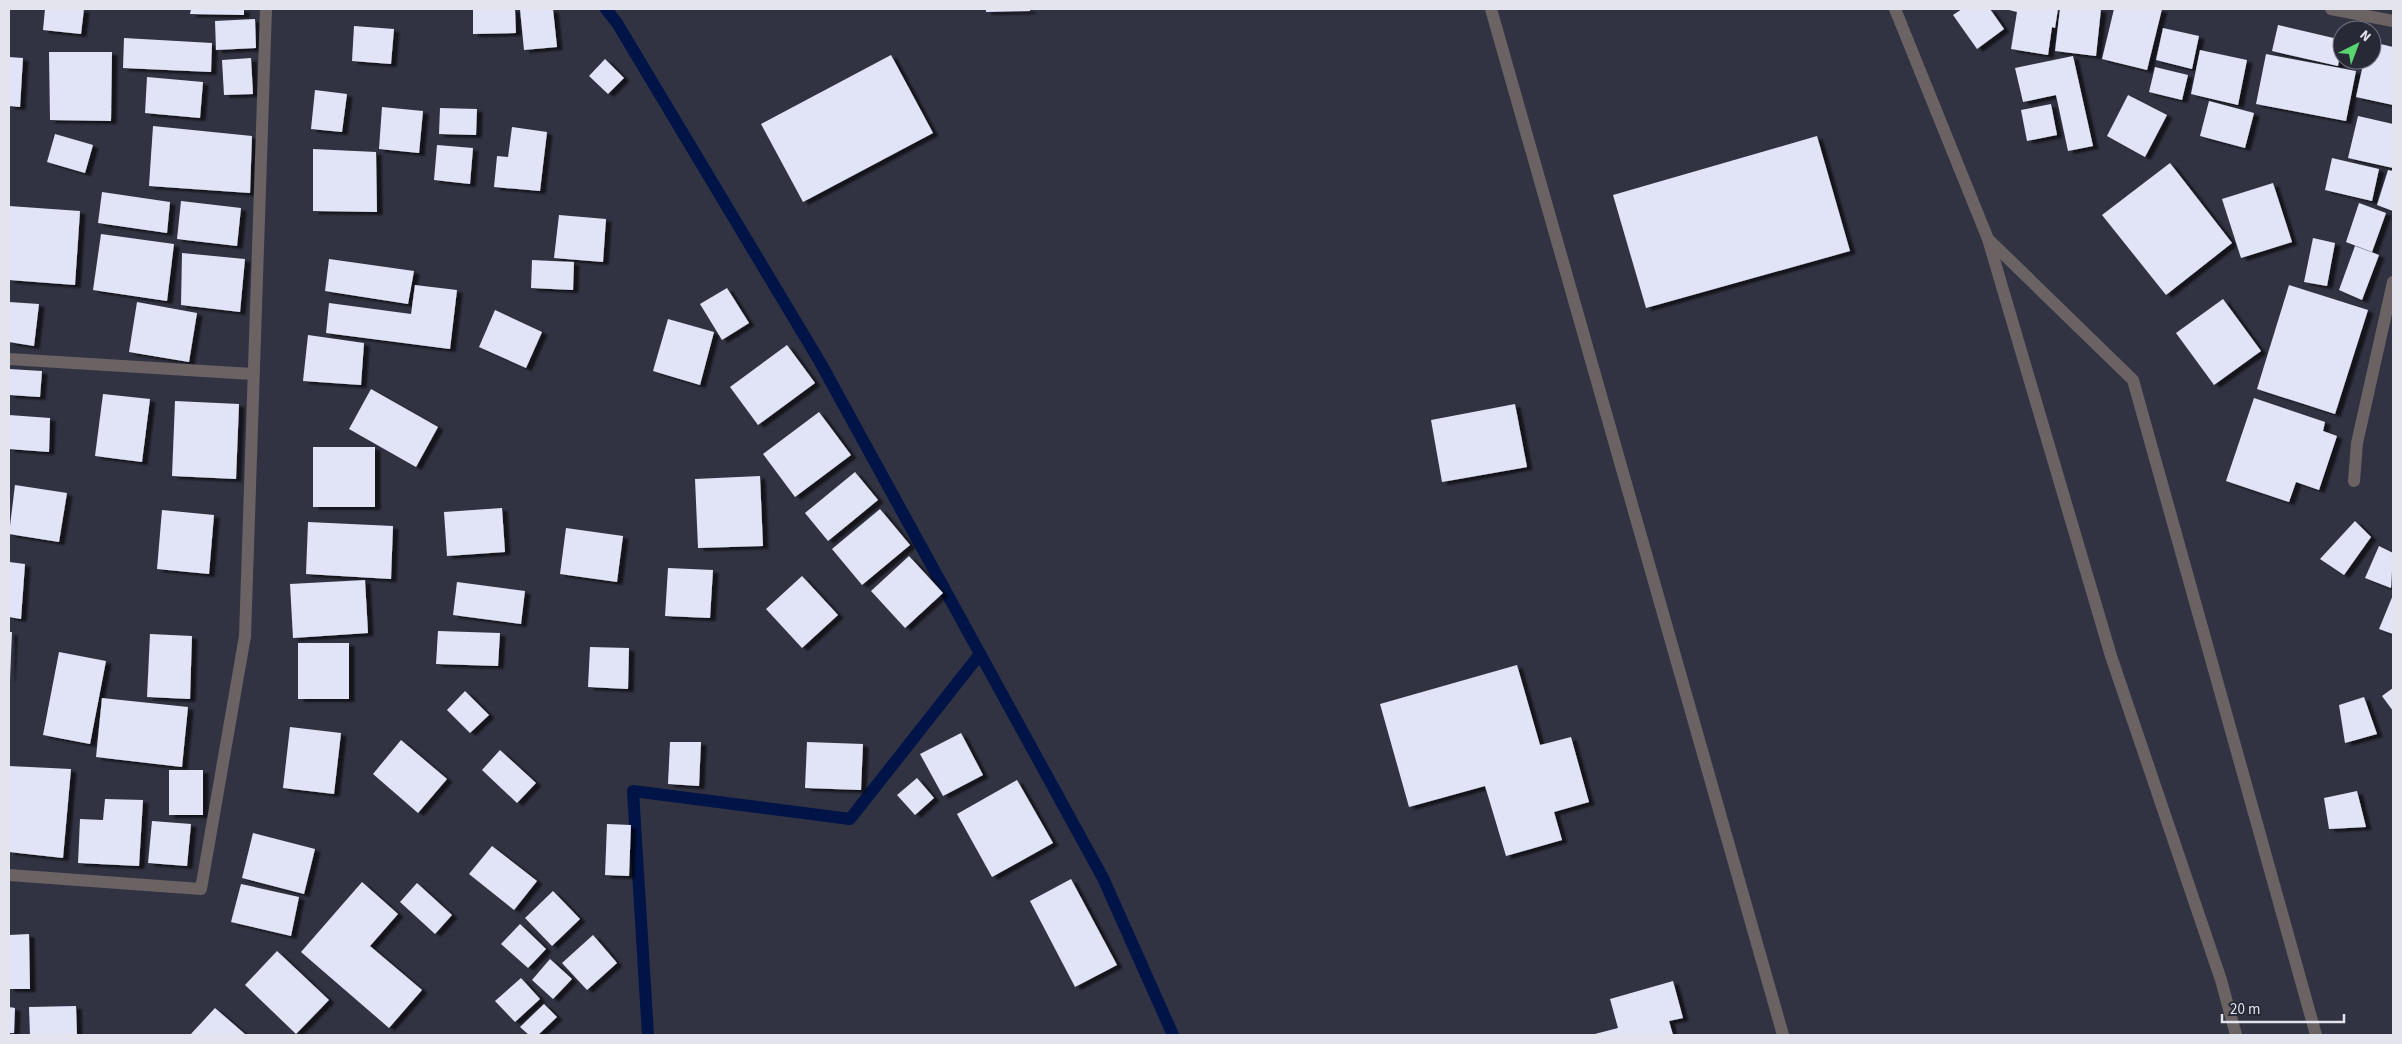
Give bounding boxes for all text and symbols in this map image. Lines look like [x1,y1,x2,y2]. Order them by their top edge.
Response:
north arrow [2332,20,2382,70]
text: N [2355,26,2375,47]
scale bar [2222,992,2344,1024]
text: 20 m [2230,999,2260,1020]

